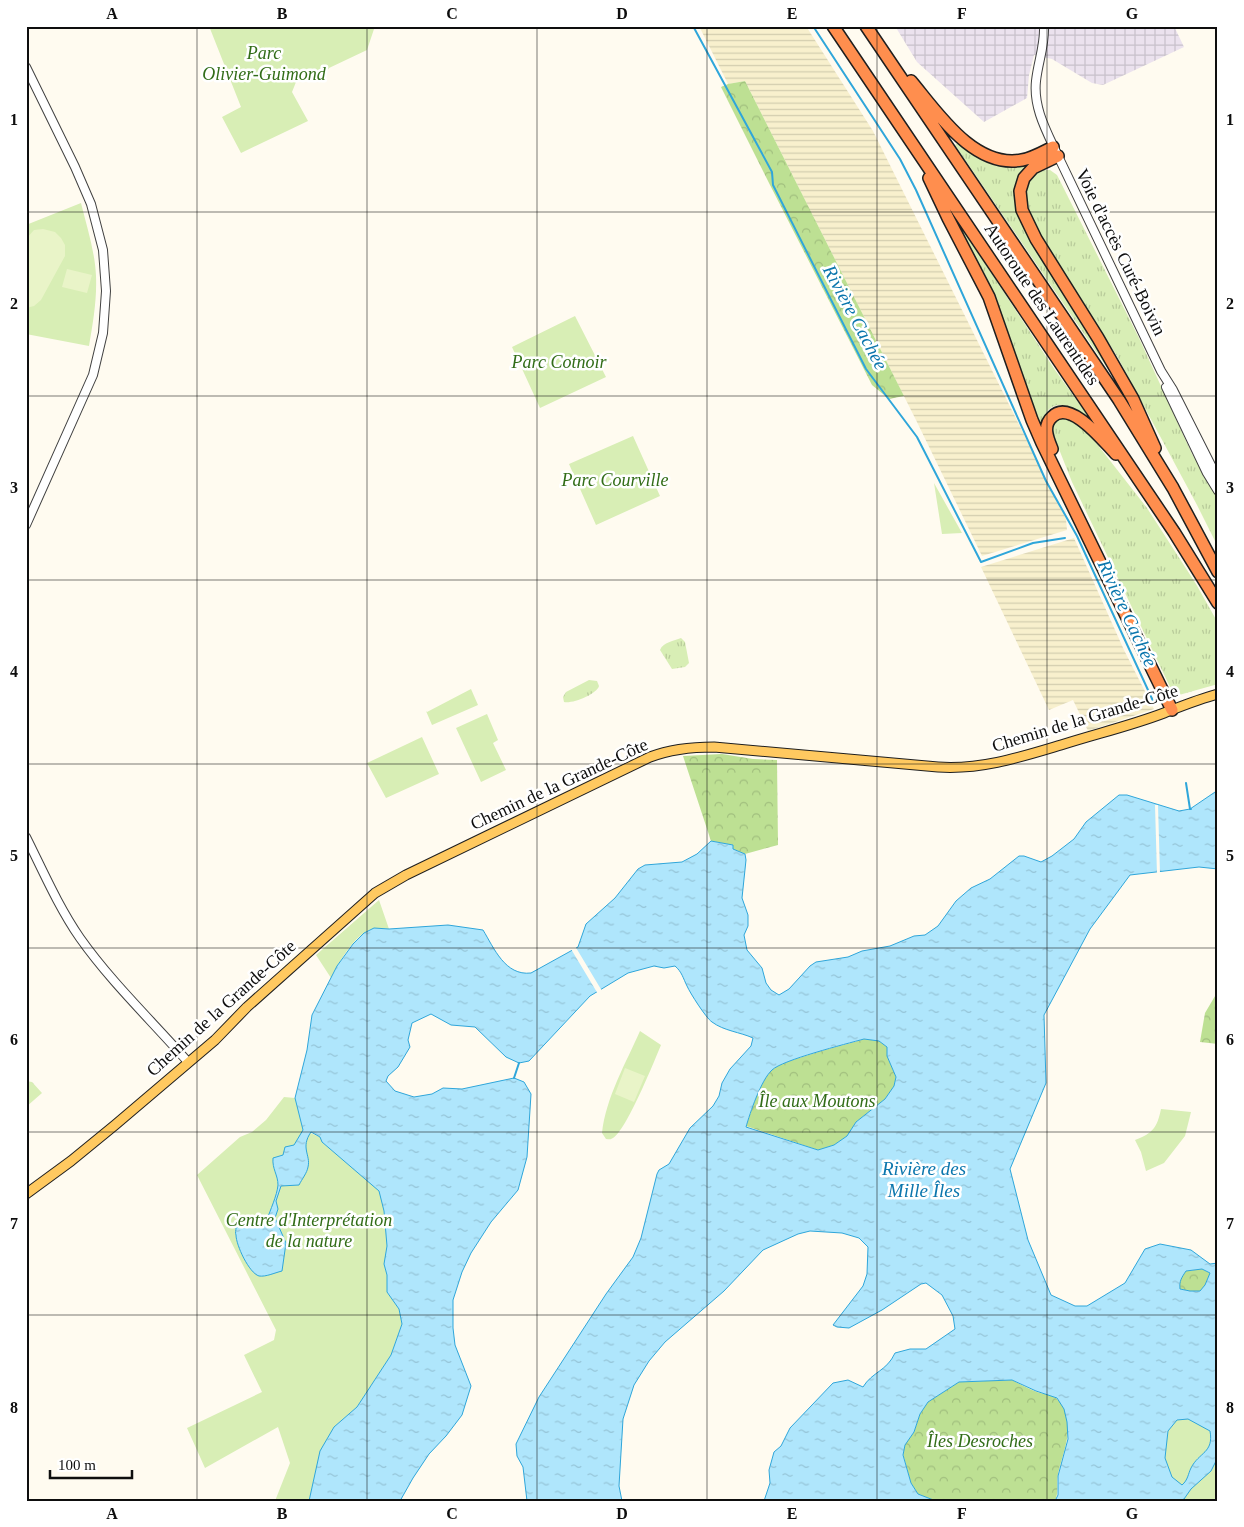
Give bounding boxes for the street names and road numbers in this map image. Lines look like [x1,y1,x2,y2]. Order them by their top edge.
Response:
street label: Voie d'accès Curé-Boivin [1072,165,1170,339]
street label: Autoroute des Laurentides [980,219,1104,389]
street label: Chemin de la Grande-Côte [990,680,1180,756]
street label: Chemin de la Grande-Côte [467,734,651,834]
street label: Chemin de la Grande-Côte [142,936,300,1080]

